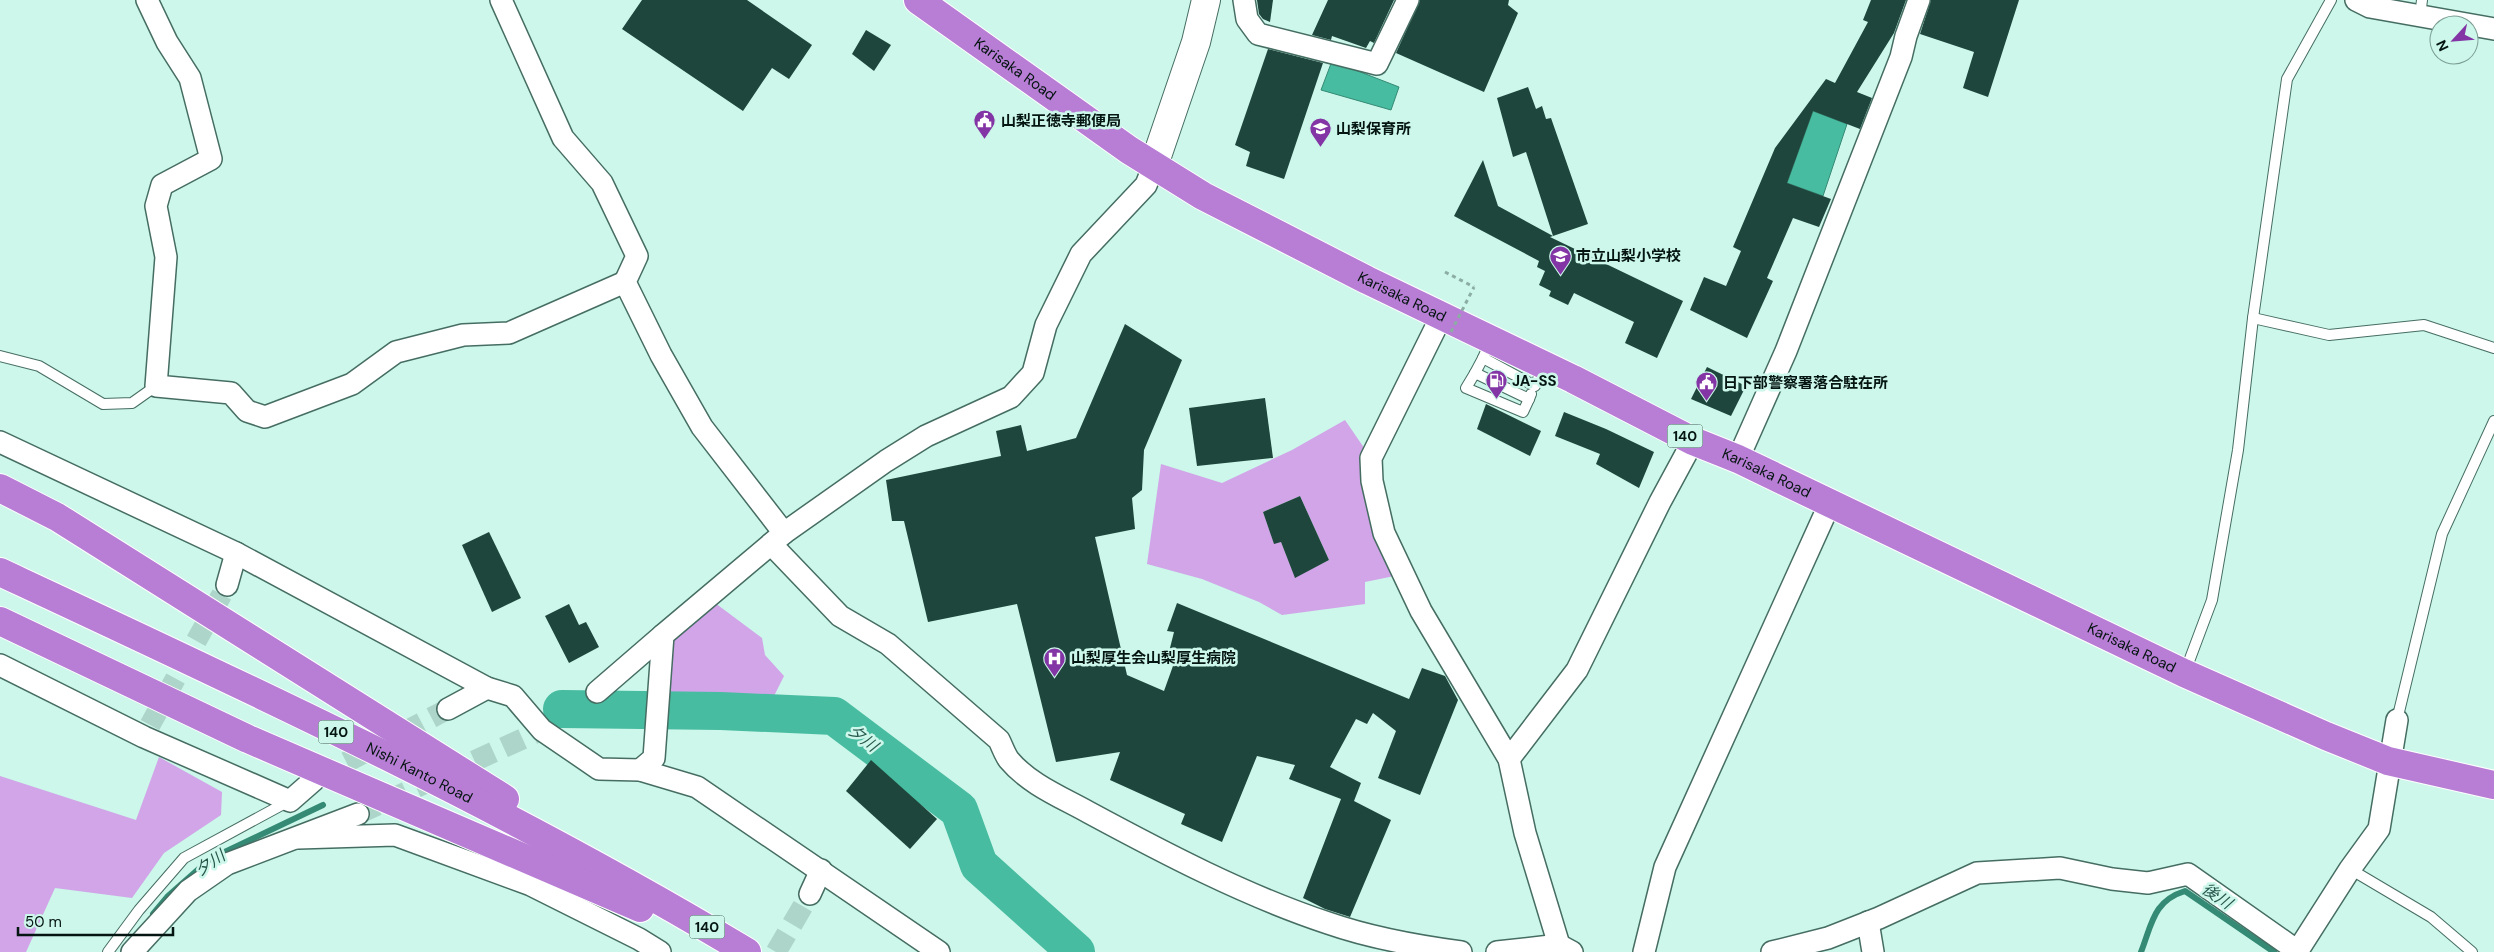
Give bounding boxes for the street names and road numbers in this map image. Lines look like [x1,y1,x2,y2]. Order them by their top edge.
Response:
street label: Karisaka Road [970,33,1060,105]
street label: Karisaka Road [1354,267,1450,327]
road number: 140 [1668,424,1702,448]
street label: Karisaka Road [1719,444,1814,502]
street label: Karisaka Road [2084,618,2179,678]
road number: 140 [318,720,354,744]
street label: Nishi Kanto Road [363,738,476,808]
road number: 140 [690,916,724,939]

